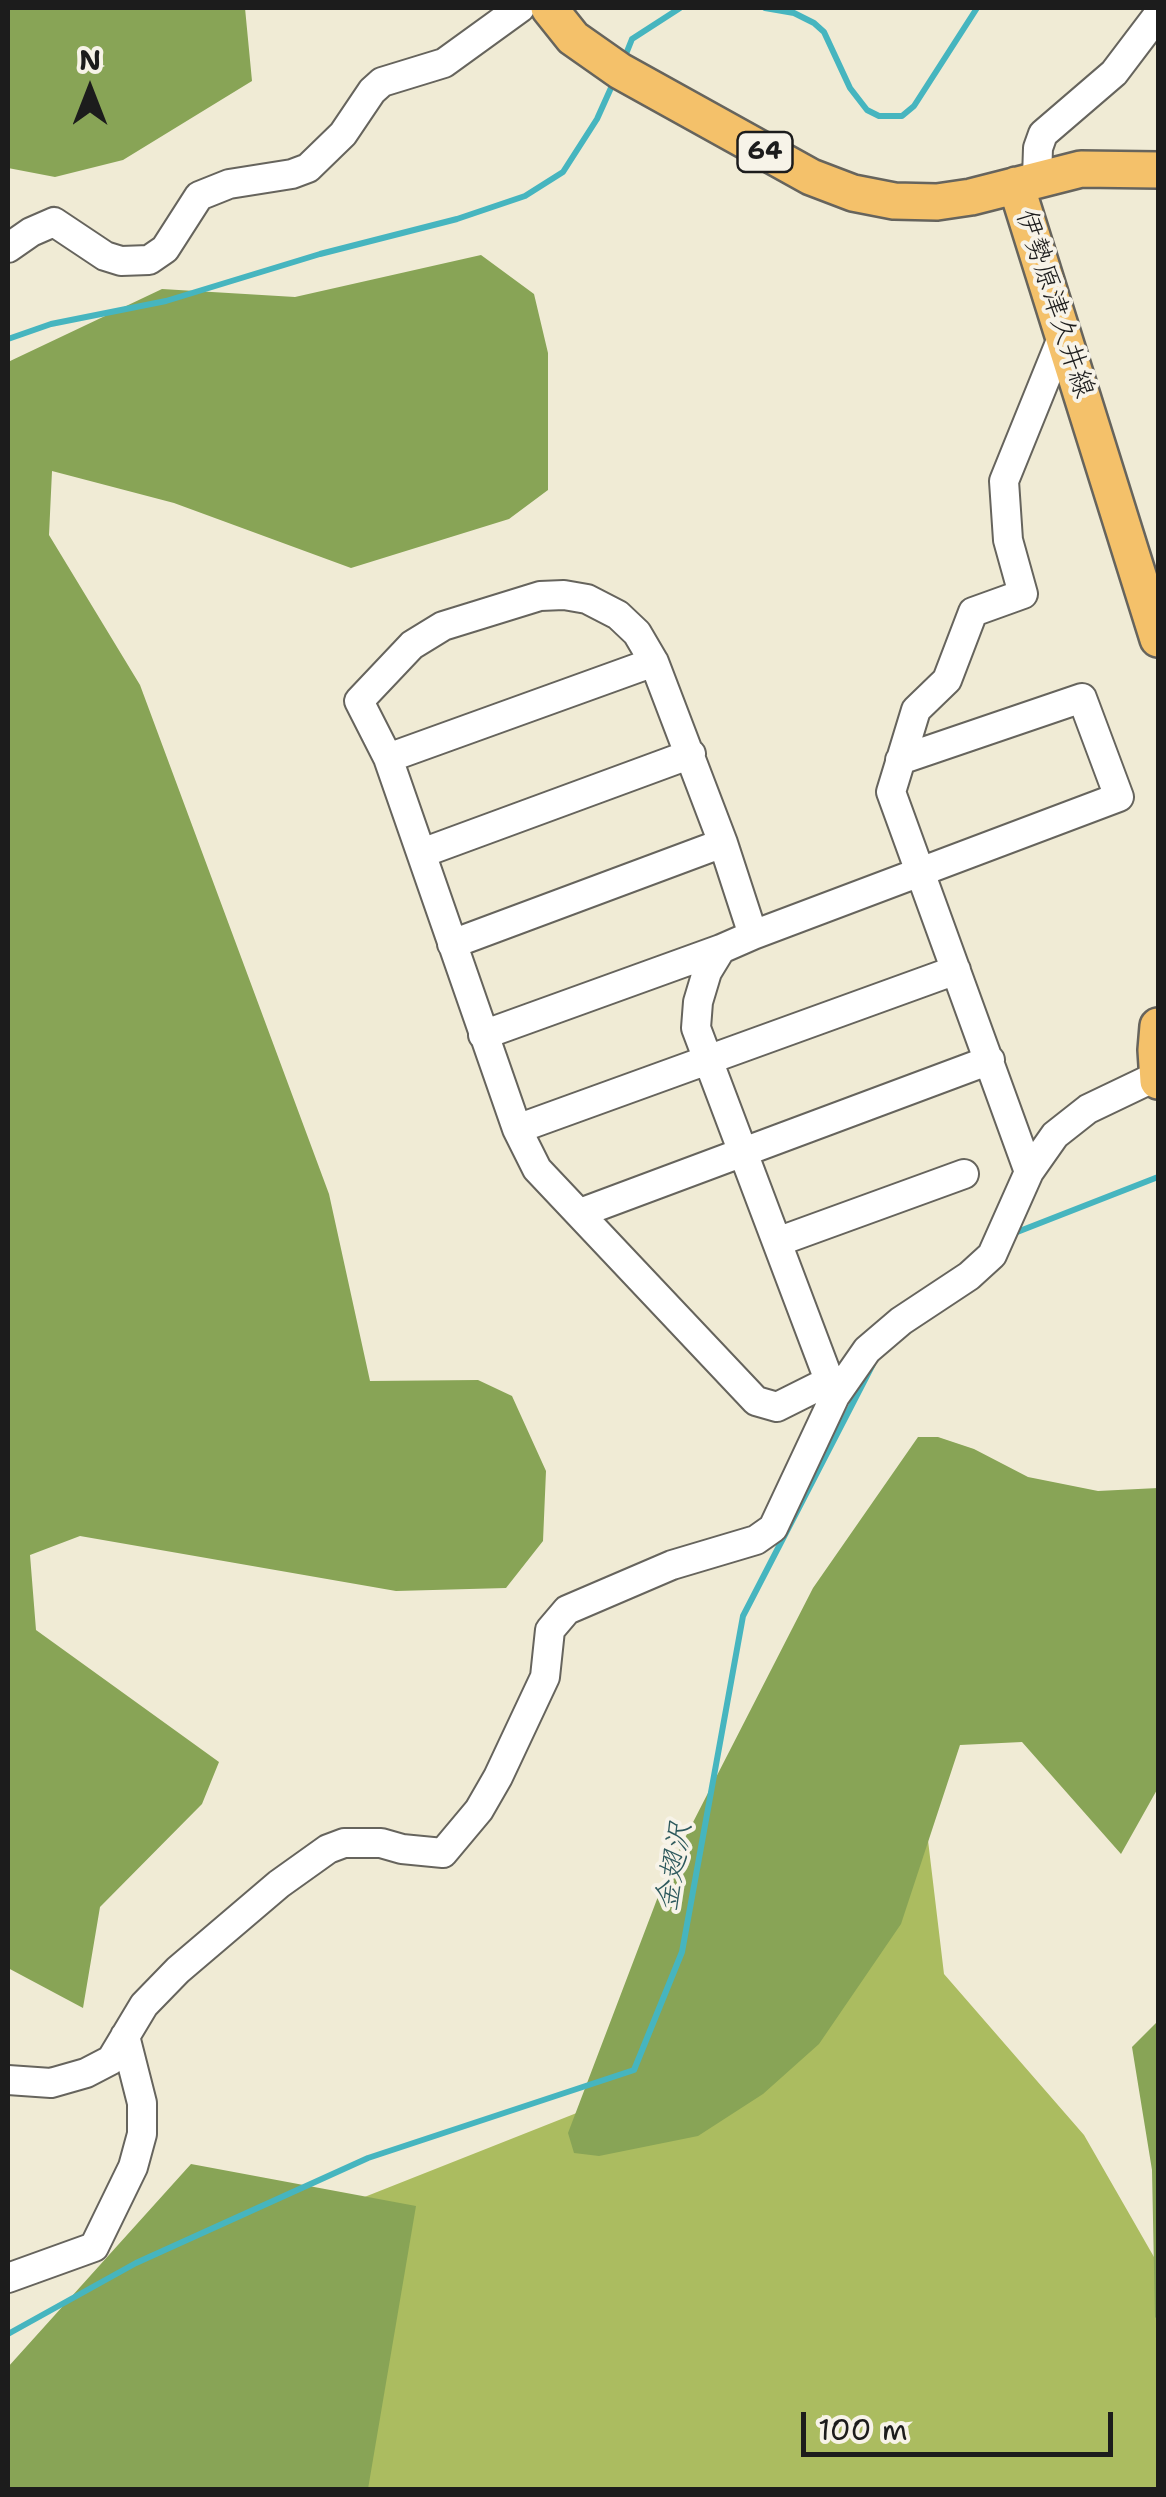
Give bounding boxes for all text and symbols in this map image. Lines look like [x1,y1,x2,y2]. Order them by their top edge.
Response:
north arrow [40,40,140,140]
text: N [79,41,101,79]
road number: 64 [738,132,792,172]
street label: 伊勢原津久井線 [1008,206,1100,402]
water label: 金翅沢 [649,1820,701,1914]
scale bar [806,2392,1118,2454]
text: 100 m [818,2409,908,2450]

